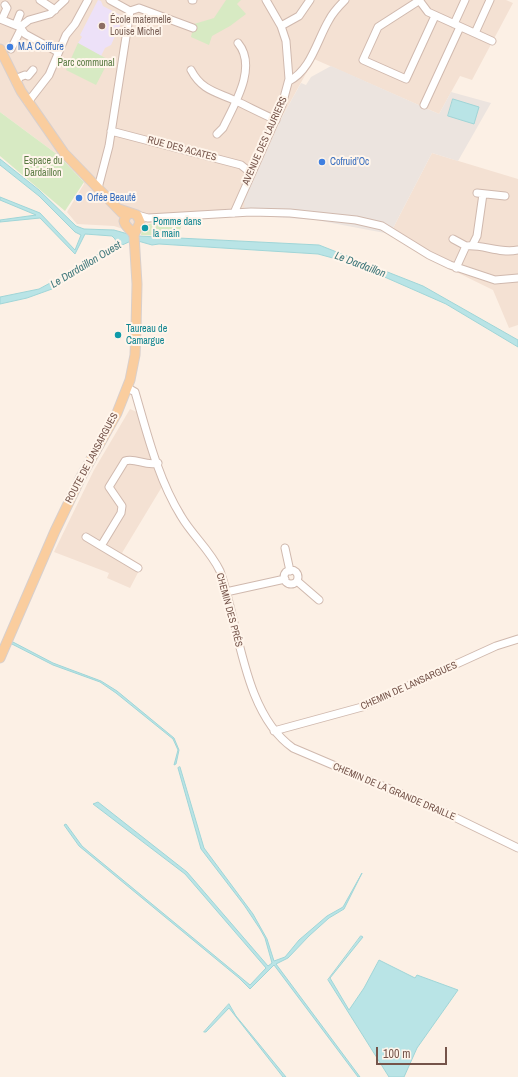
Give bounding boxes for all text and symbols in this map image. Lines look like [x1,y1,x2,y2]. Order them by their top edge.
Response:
place label: École maternelle Louise Michel [110,14,171,38]
marker: École maternelle Louise Michel [97,21,107,31]
place label: M.A Coiffure [18,41,64,53]
marker: M.A Coiffure [5,42,15,52]
park label: Parc communal [58,57,114,69]
street label: AVENUE DES LAURIERS [240,95,290,187]
street label: RUE DES ACATES [146,134,218,164]
park label: Espace du Dardaillon [24,155,62,178]
place label: Cofruid’Oc [330,156,369,168]
marker: Cofruid’Oc [317,157,327,167]
place label: Orfée Beauté [87,192,136,204]
marker: Orfée Beauté [74,193,84,203]
place label: Pomme dans la main [153,216,201,240]
marker: Pomme dans la main [140,223,150,233]
water label: Le Dardaillon Ouest [48,239,124,291]
water label: Le Dardaillon [333,249,387,281]
place label: Taureau de Camargue [126,323,167,346]
marker: Taureau de Camargue [113,330,123,340]
street label: ROUTE DE LANSARGUES [63,411,121,505]
street label: CHEMIN DES PRÉS [213,572,245,648]
street label: CHEMIN DE LANSARGUES [359,659,459,713]
street label: CHEMIN DE LA GRANDE DRAILLE [331,761,457,823]
scale bar [378,1039,449,1065]
text: 100 m [383,1046,410,1062]

